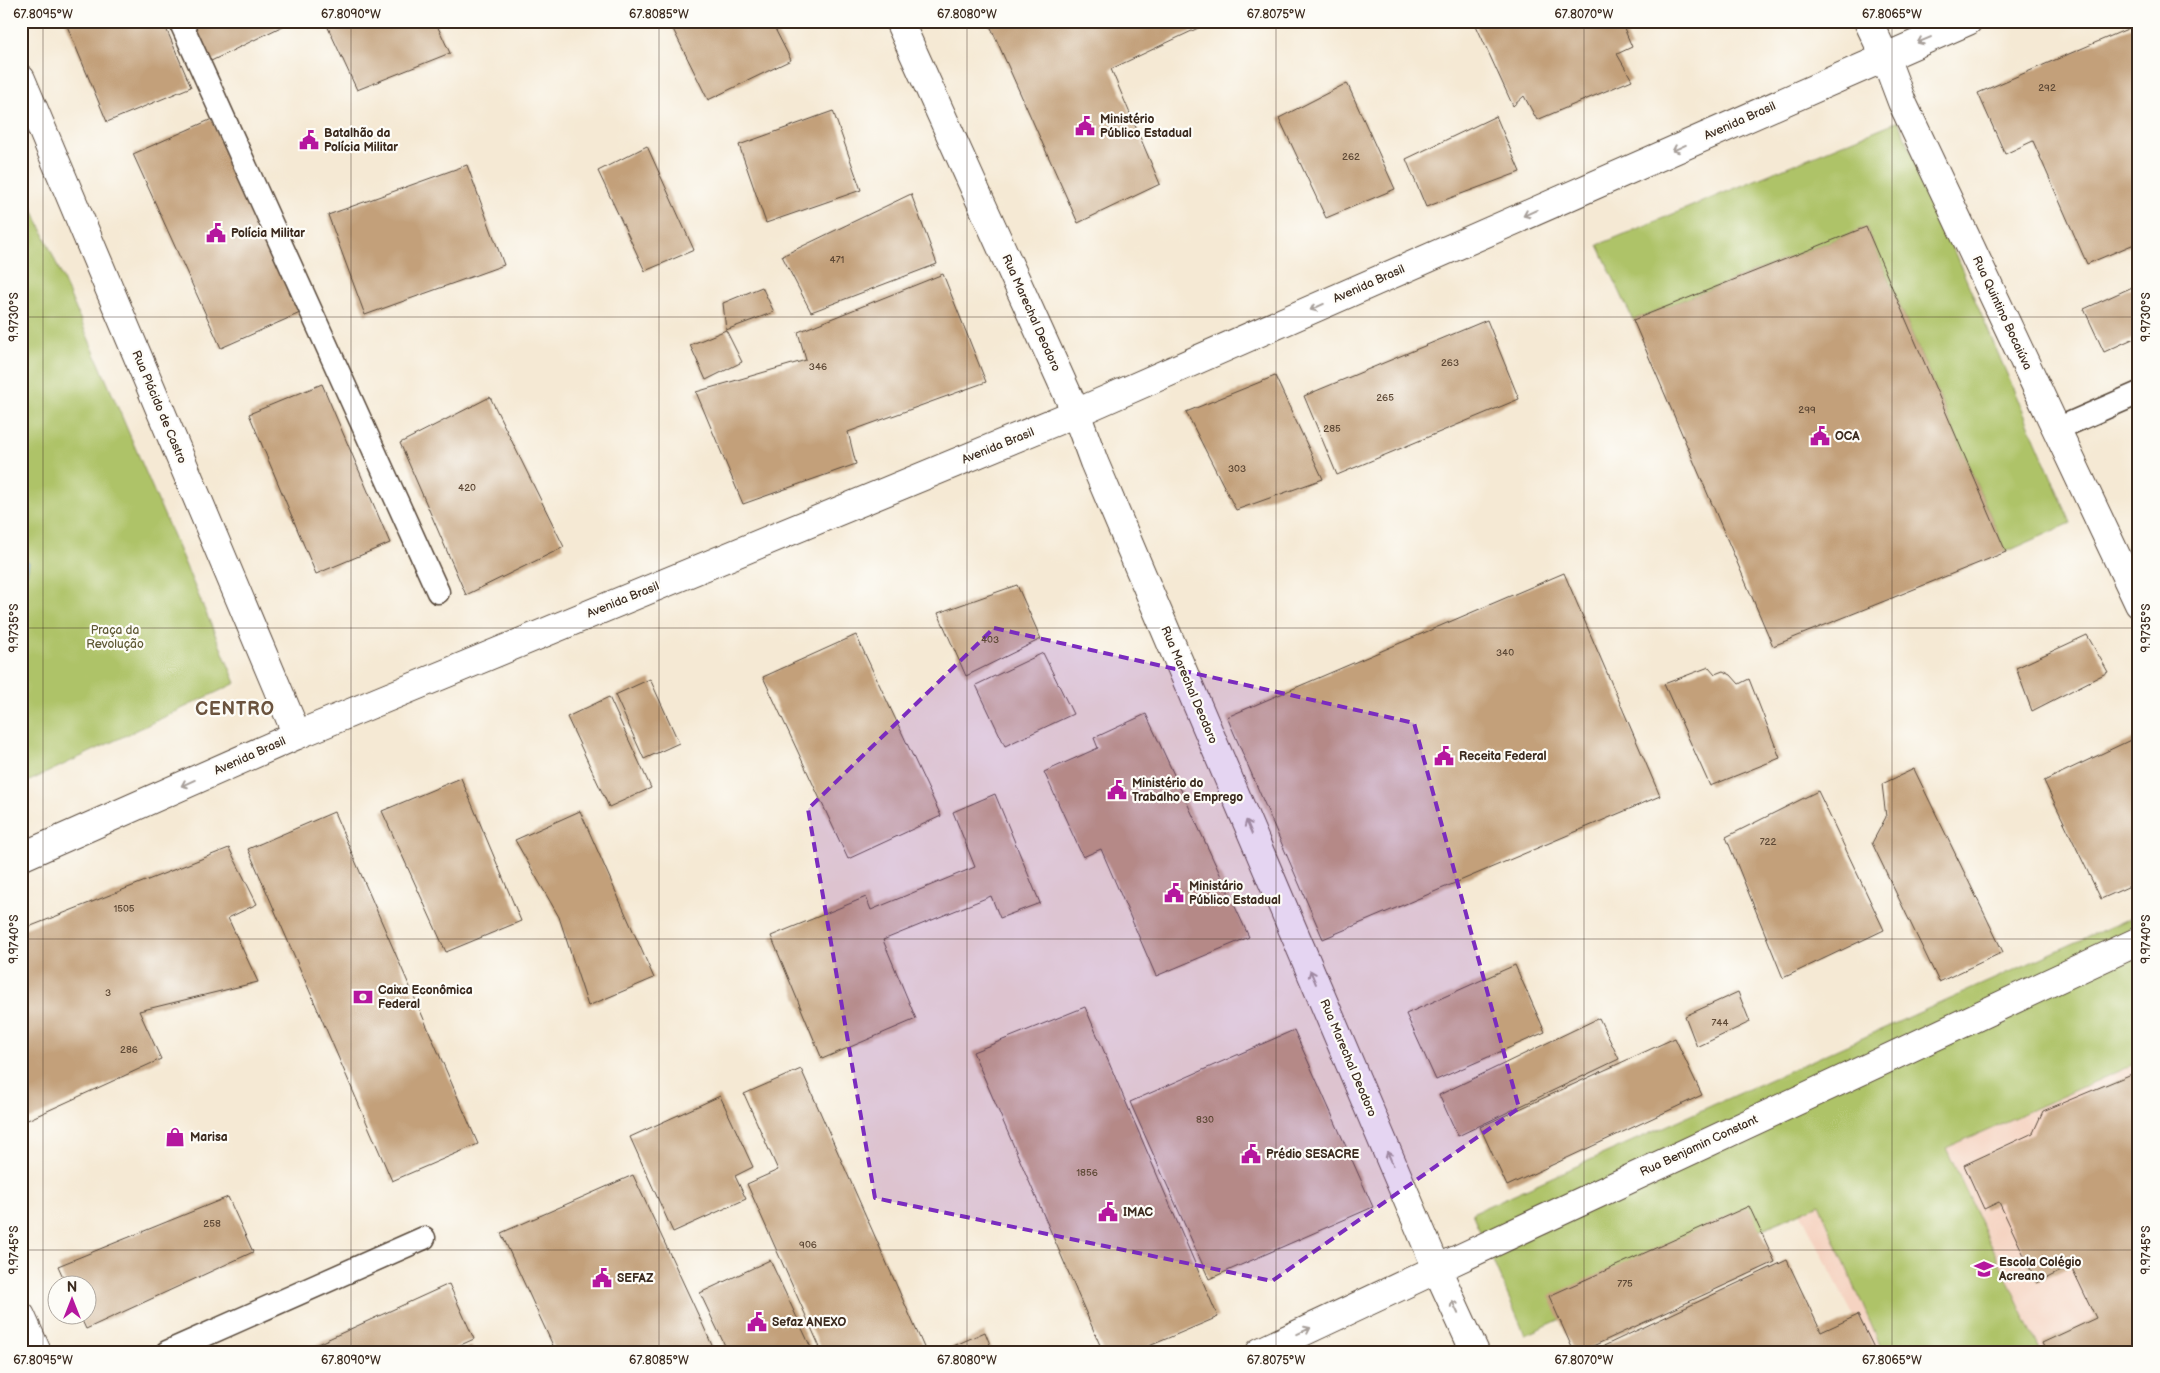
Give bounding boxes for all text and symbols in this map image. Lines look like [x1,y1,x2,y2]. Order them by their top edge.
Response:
text: 67.8095°W [13,7,73,22]
text: 67.8090°W [321,7,381,22]
text: 67.8085°W [629,7,689,22]
text: 67.8080°W [937,7,997,22]
text: 67.8075°W [1247,7,1305,22]
text: 67.8070°W [1554,7,1614,22]
text: 67.8065°W [1862,7,1922,22]
one-way arrow [1917,36,1932,46]
house number: 292 [2038,82,2056,94]
street label: Avenida Brasil [1702,99,1778,143]
place label: Ministério Público Estadual [1100,112,1192,141]
public building icon: Ministério Público Estadual [1074,115,1096,137]
place label: Batalhão da Polícia Militar [324,126,398,155]
public building icon: Batalhão da Polícia Militar [298,129,320,151]
one-way arrow [1672,143,1687,153]
house number: 262 [1342,151,1360,163]
one-way arrow [1523,209,1538,219]
public building icon: Polícia Militar [205,222,227,244]
place label: Polícia Militar [231,226,305,241]
street label: Rua Marechal Deodoro [998,252,1064,374]
house number: 471 [830,254,845,266]
street label: Rua Quintino Bocaiúva [1969,254,2035,373]
street label: Avenida Brasil [1331,262,1407,306]
text: 9.9730°S [7,292,22,342]
text: 9.9730°S [2139,292,2154,342]
one-way arrow [1310,302,1325,312]
street label: Rua Plácido de Castro [128,348,190,466]
house number: 263 [1441,357,1459,369]
house number: 346 [809,361,827,373]
house number: 265 [1376,392,1394,404]
house number: 299 [1798,404,1816,416]
house number: 285 [1323,423,1341,435]
street label: Avenida Brasil [960,425,1036,467]
public building icon: OCA [1809,425,1831,447]
place label: OCA [1835,429,1860,444]
house number: 303 [1228,463,1246,475]
house number: 420 [458,482,476,494]
street label: Avenida Brasil [585,579,661,621]
text: 9.9735°S [7,604,22,653]
text: 9.9735°S [2139,604,2154,653]
park label: Praça da Revolução [86,623,144,652]
street label: Rua Marechal Deodoro [1157,624,1221,746]
house number: 403 [981,634,999,646]
house number: 340 [1496,647,1514,659]
district label: CENTRO [195,699,275,720]
street label: Avenida Brasil [212,734,288,778]
public building icon: Receita Federal [1433,745,1455,767]
place label: Receita Federal [1459,749,1547,764]
place label: Ministério do Trabalho e Emprego [1132,776,1243,805]
one-way arrow [181,779,196,789]
public building icon: Ministério do Trabalho e Emprego [1106,779,1128,801]
one-way arrow [1244,820,1254,835]
house number: 722 [1760,836,1776,848]
place label: Ministário Público Estadual [1189,879,1281,908]
public building icon: Ministário Público Estadual [1163,882,1185,904]
house number: 1505 [113,903,135,915]
text: 9.9740°S [7,914,22,964]
text: 9.9740°S [2139,914,2154,964]
one-way arrow [1308,970,1317,985]
place label: Caixa Econômica Federal [378,983,473,1012]
bank icon: Caixa Econômica Federal [352,986,374,1008]
house number: 3 [105,987,111,999]
street label: Rua Marechal Deodoro [1316,997,1380,1119]
house number: 744 [1711,1017,1729,1029]
house number: 286 [120,1044,138,1056]
street label: Rua Benjamin Constant [1638,1112,1761,1180]
house number: 830 [1196,1114,1214,1126]
shop icon: Marisa [164,1126,186,1148]
place label: Marisa [190,1130,228,1145]
public building icon: Prédio SESACRE [1240,1143,1262,1165]
place label: Prédio SESACRE [1266,1147,1359,1162]
one-way arrow [1385,1151,1395,1166]
house number: 1856 [1076,1167,1098,1179]
public building icon: IMAC [1097,1201,1119,1223]
place label: IMAC [1123,1205,1154,1220]
house number: 258 [203,1218,221,1230]
text: 9.9745°S [7,1226,22,1274]
text: 9.9745°S [2139,1226,2154,1274]
house number: 906 [799,1239,817,1251]
place label: Escola Colégio Acreano [1998,1255,2081,1284]
school or university icon: Escola Colégio Acreano [1973,1258,1995,1280]
public building icon: SEFAZ [591,1267,613,1289]
place label: SEFAZ [617,1271,654,1286]
north arrow [48,1276,98,1326]
house number: 775 [1617,1278,1633,1290]
text: N [67,1279,77,1296]
one-way arrow [1450,1300,1459,1315]
public building icon: Sefaz ANEXO [746,1311,768,1333]
place label: Sefaz ANEXO [772,1315,847,1330]
one-way arrow [1296,1326,1311,1335]
text: 67.8095°W [13,1353,73,1368]
text: 67.8090°W [321,1353,381,1368]
text: 67.8085°W [629,1353,689,1368]
text: 67.8080°W [937,1353,997,1368]
text: 67.8075°W [1247,1353,1305,1368]
text: 67.8070°W [1554,1353,1614,1368]
text: 67.8065°W [1862,1353,1922,1368]

